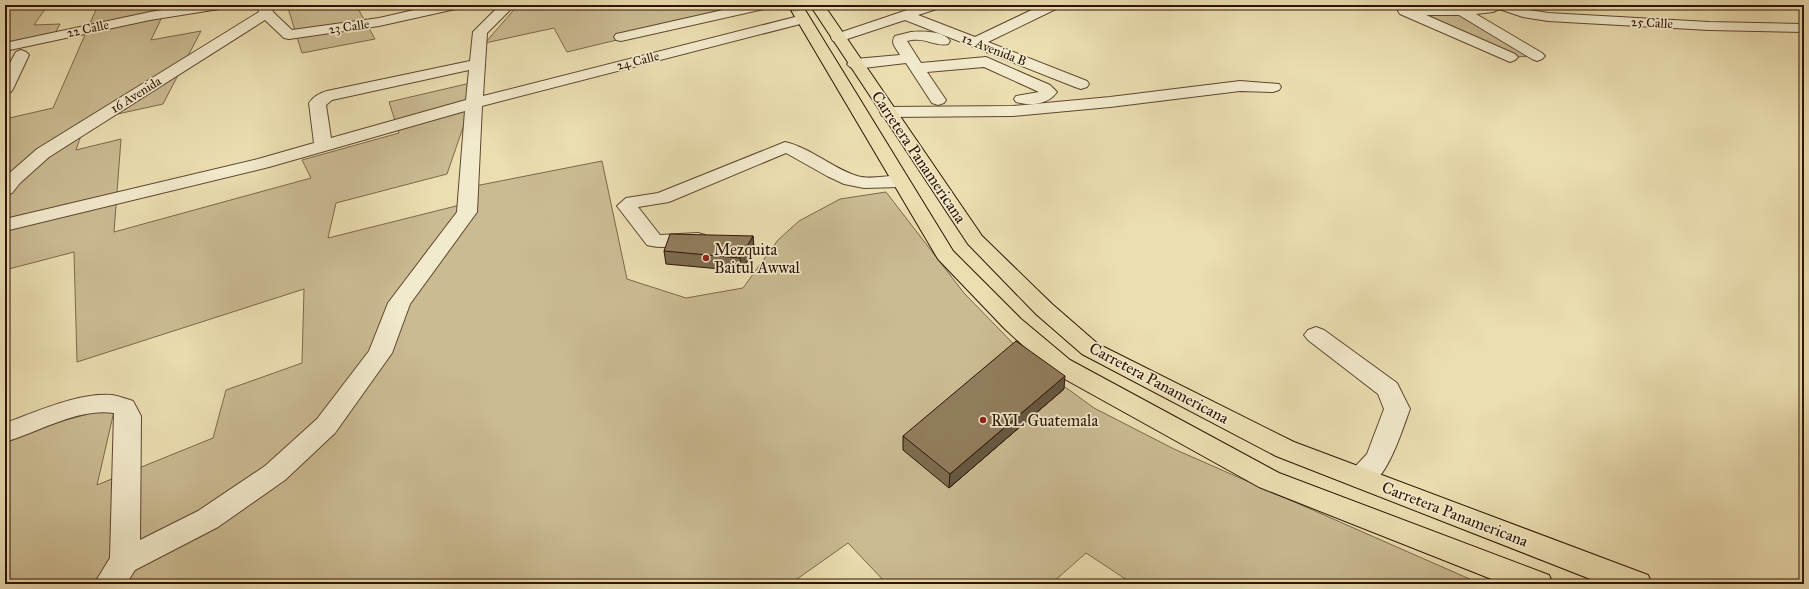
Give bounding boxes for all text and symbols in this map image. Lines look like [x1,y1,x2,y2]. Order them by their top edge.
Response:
street label: 25 Calle [1631,14,1674,32]
street label: 23 Calle [328,16,371,38]
street label: 22 Calle [66,17,111,41]
street label: 12 Avenida B [959,30,1029,70]
street label: 24 Calle [615,48,661,74]
street label: 16 Avenida [108,73,165,117]
street label: Carretera Panamericana [868,87,970,227]
place label: Mezquita Baitul Awwal [714,240,801,277]
marker: Mezquita Baitul Awwal [701,253,711,263]
street label: Carretera Panamericana [1086,338,1232,428]
place label: RYL Guatemala [991,411,1098,430]
marker: RYL Guatemala [978,415,988,425]
street label: Carretera Panamericana [1379,477,1531,551]

